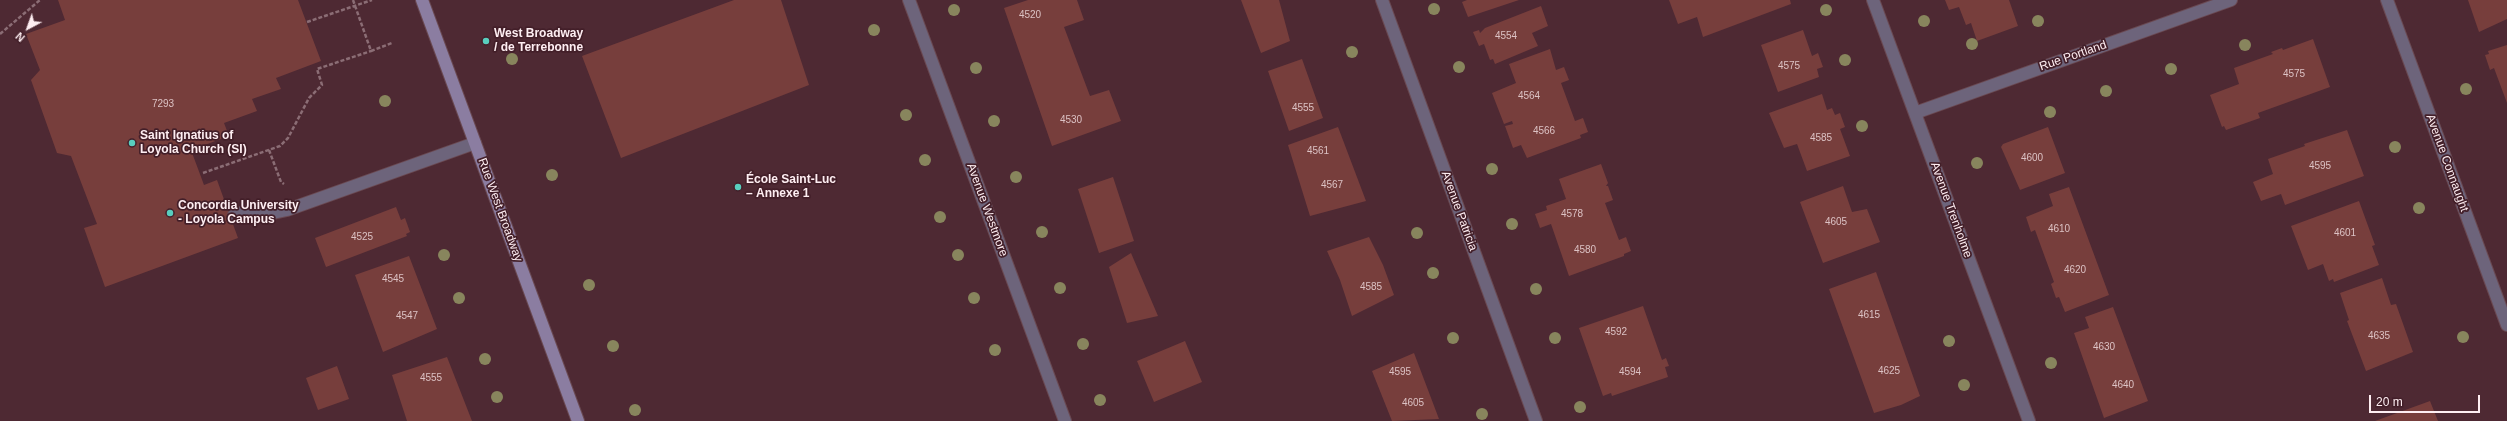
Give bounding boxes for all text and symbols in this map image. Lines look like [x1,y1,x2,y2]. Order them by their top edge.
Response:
north arrow [8,8,48,48]
house number: 4520 [1019,9,1041,21]
place label: West Broadway / de Terrebonne [494,27,583,55]
text: N [13,30,27,44]
house number: 4554 [1495,30,1517,42]
marker: West Broadway / de Terrebonne [481,36,491,46]
street label: Rue Portland [2038,38,2108,74]
house number: 4575 [1778,60,1800,72]
house number: 4575 [2283,68,2305,80]
house number: 4564 [1518,90,1540,102]
house number: 7293 [152,98,174,110]
house number: 4555 [1292,102,1314,114]
street label: Avenue Connaught [2423,112,2471,214]
house number: 4530 [1060,114,1082,126]
house number: 4566 [1533,125,1555,137]
place label: Saint Ignatius of Loyola Church (SI) [140,129,247,157]
house number: 4585 [1810,132,1832,144]
marker: Saint Ignatius of Loyola Church (SI) [127,138,137,148]
house number: 4561 [1307,145,1329,157]
house number: 4600 [2021,152,2043,164]
street label: Rue West Broadway [475,156,525,264]
street label: Avenue Trenholme [1927,160,1975,260]
house number: 4595 [2309,160,2331,172]
street label: Avenue Westmore [963,161,1011,259]
street label: Avenue Patricia [1438,169,1480,253]
place label: École Saint-Luc – Annexe 1 [746,173,836,201]
house number: 4567 [1321,179,1343,191]
marker: École Saint-Luc – Annexe 1 [733,182,743,192]
place label: Concordia University - Loyola Campus [178,199,299,227]
marker: Concordia University - Loyola Campus [165,208,175,218]
house number: 4578 [1561,208,1583,220]
house number: 4605 [1825,216,1847,228]
house number: 4610 [2048,223,2070,235]
house number: 4601 [2334,227,2356,239]
house number: 4525 [351,231,373,243]
house number: 4580 [1574,244,1596,256]
house number: 4620 [2064,264,2086,276]
house number: 4545 [382,273,404,285]
house number: 4585 [1360,281,1382,293]
house number: 4615 [1858,309,1880,321]
house number: 4547 [396,310,418,322]
house number: 4592 [1605,326,1627,338]
house number: 4635 [2368,330,2390,342]
house number: 4630 [2093,341,2115,353]
house number: 4625 [1878,365,1900,377]
house number: 4595 [1389,366,1411,378]
house number: 4594 [1619,366,1641,378]
house number: 4555 [420,372,442,384]
house number: 4640 [2112,379,2134,391]
scale bar [2371,387,2482,413]
text: 20 m [2376,395,2403,409]
house number: 4605 [1402,397,1424,409]

